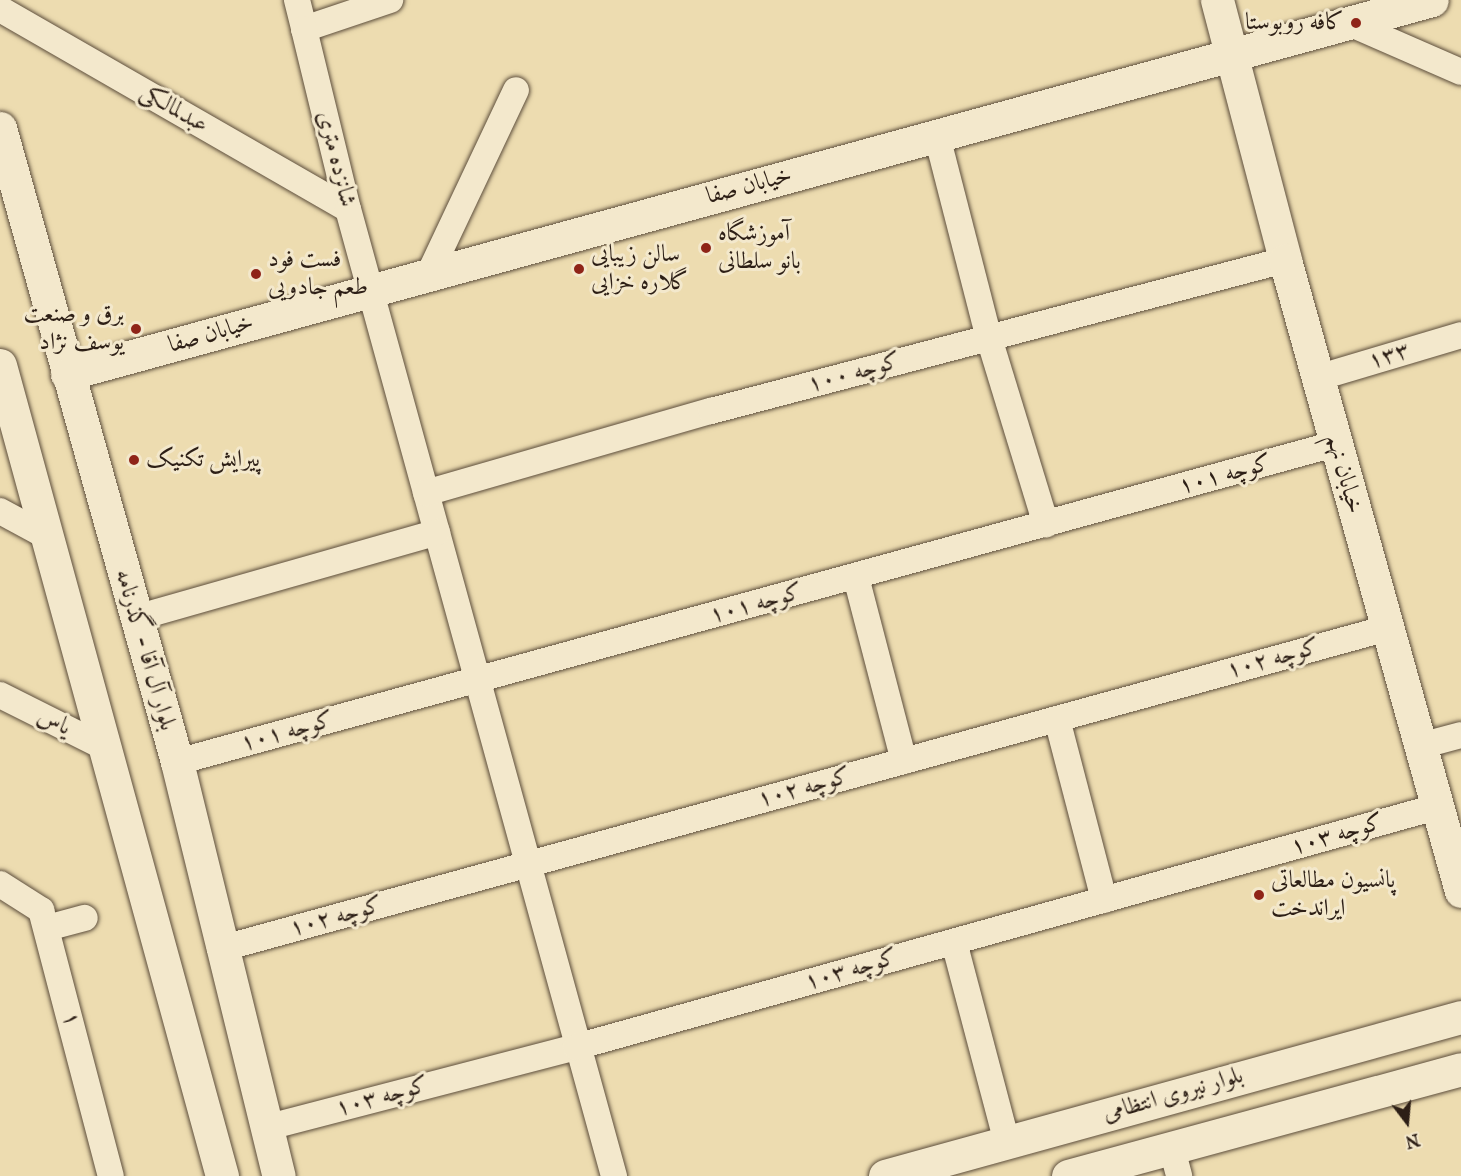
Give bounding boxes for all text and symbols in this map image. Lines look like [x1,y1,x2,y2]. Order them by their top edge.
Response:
place label: کافه روبوستا [1245,9,1344,37]
marker: کافه روبوستا [1349,16,1363,30]
street label: عبدلمالکی [135,78,213,140]
street label: شانزده متری [310,108,362,210]
street label: خیابان صفا [703,161,795,211]
place label: آموزشگاه بانو سلطانی [718,220,801,276]
place label: سالن زیبایی گلاره خزایی [591,241,689,297]
marker: آموزشگاه بانو سلطانی [699,241,713,255]
place label: فست فود طعم جادویی [268,246,368,302]
marker: سالن زیبایی گلاره خزایی [572,262,586,276]
marker: فست فود طعم جادویی [249,267,263,281]
place label: برق و صنعت یوسف نژاد [23,301,124,357]
street label: خیابان صفا [165,308,257,360]
marker: برق و صنعت یوسف نژاد [129,322,143,336]
street label: ۱۳۳ [1365,336,1413,376]
street label: کوچه ۱۰۰ [804,347,904,399]
street label: خیابان نهم [1319,431,1369,517]
place label: پیرایش تکنیک [146,446,260,474]
street label: کوچه ۱۰۱ [1175,449,1275,501]
marker: پیرایش تکنیک [127,453,141,467]
street label: بلوار آل آقا - گذرنامه [108,566,182,734]
street label: کوچه ۱۰۱ [706,578,806,630]
street label: کوچه ۱۰۲ [1223,633,1323,685]
street label: یاس [32,702,76,742]
street label: کوچه ۱۰۱ [237,706,337,758]
street label: کوچه ۱۰۲ [754,762,854,814]
street label: کوچه ۱۰۳ [1287,808,1387,862]
place label: پانسیون مطالعاتی ایراندخت [1271,867,1395,923]
marker: پانسیون مطالعاتی ایراندخت [1252,888,1266,902]
street label: کوچه ۱۰۲ [286,891,386,943]
street label: کوچه ۱۰۳ [801,943,901,997]
street label: ۱ [55,1009,87,1029]
street label: بلوار نیروی انتظامی [1100,1061,1246,1129]
street label: کوچه ۱۰۳ [332,1071,432,1123]
north arrow [1377,1092,1437,1152]
text: N [1403,1128,1421,1151]

